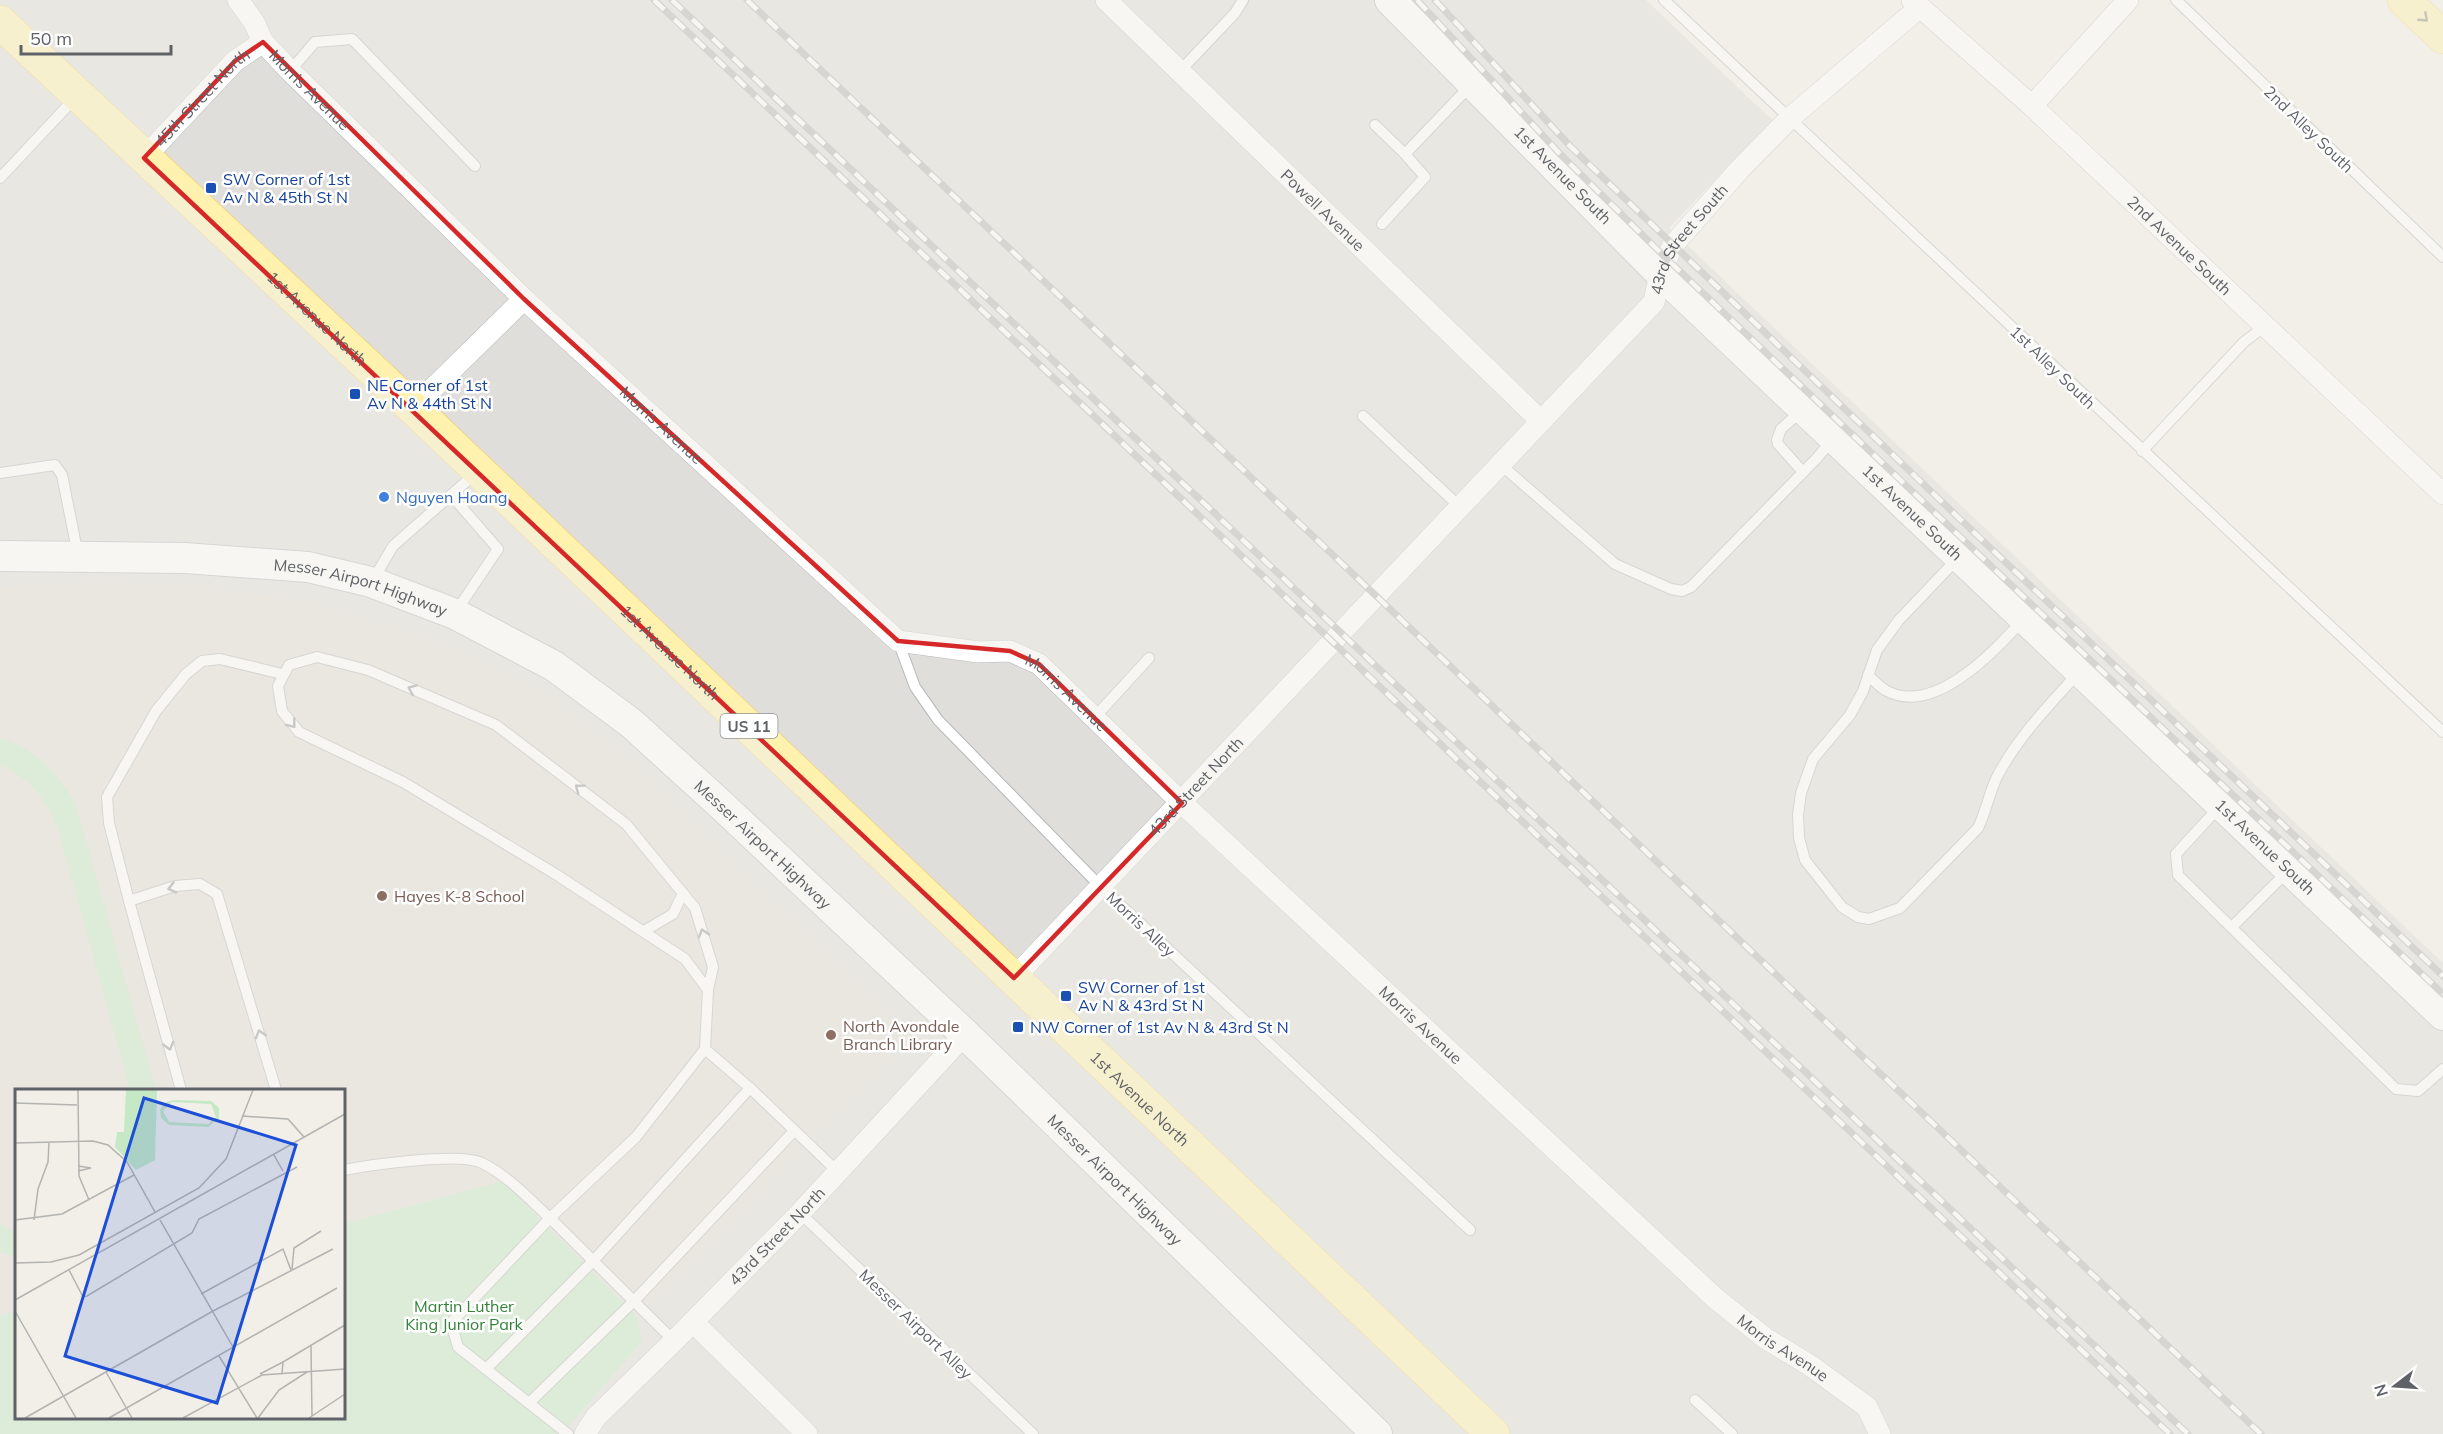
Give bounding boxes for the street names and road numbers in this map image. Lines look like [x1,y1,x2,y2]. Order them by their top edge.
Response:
street label: 45th Street North [150,44,254,151]
street label: Morris Avenue [265,45,355,134]
street label: 2nd Alley South [2260,81,2358,177]
street label: 1st Avenue South [1510,121,1616,228]
street label: Powell Avenue [1277,165,1369,255]
street label: 43rd Street South [1646,180,1732,296]
street label: 2nd Avenue South [2123,191,2236,299]
street label: 1st Avenue North [263,267,371,370]
street label: 1st Alley South [2006,321,2100,413]
street label: Morris Avenue [616,382,708,468]
street label: 1st Avenue South [1858,460,1967,565]
street label: Messer Airport Highway [273,555,451,620]
street label: 1st Avenue North [616,600,724,704]
street label: Morris Avenue [1022,649,1112,736]
road number: US 11 [720,714,777,738]
street label: 43rd Street North [1144,732,1247,840]
street label: Messer Airport Highway [690,776,836,914]
street label: 1st Avenue South [2211,795,2320,899]
street label: Morris Alley [1102,887,1180,961]
street label: Morris Avenue [1375,981,1466,1068]
street label: 1st Avenue North [1086,1047,1194,1150]
street label: Messer Airport Highway [1043,1110,1187,1250]
street label: 43rd Street North [724,1183,829,1290]
street label: Messer Airport Alley [855,1265,977,1383]
street label: Morris Avenue [1733,1310,1833,1386]

